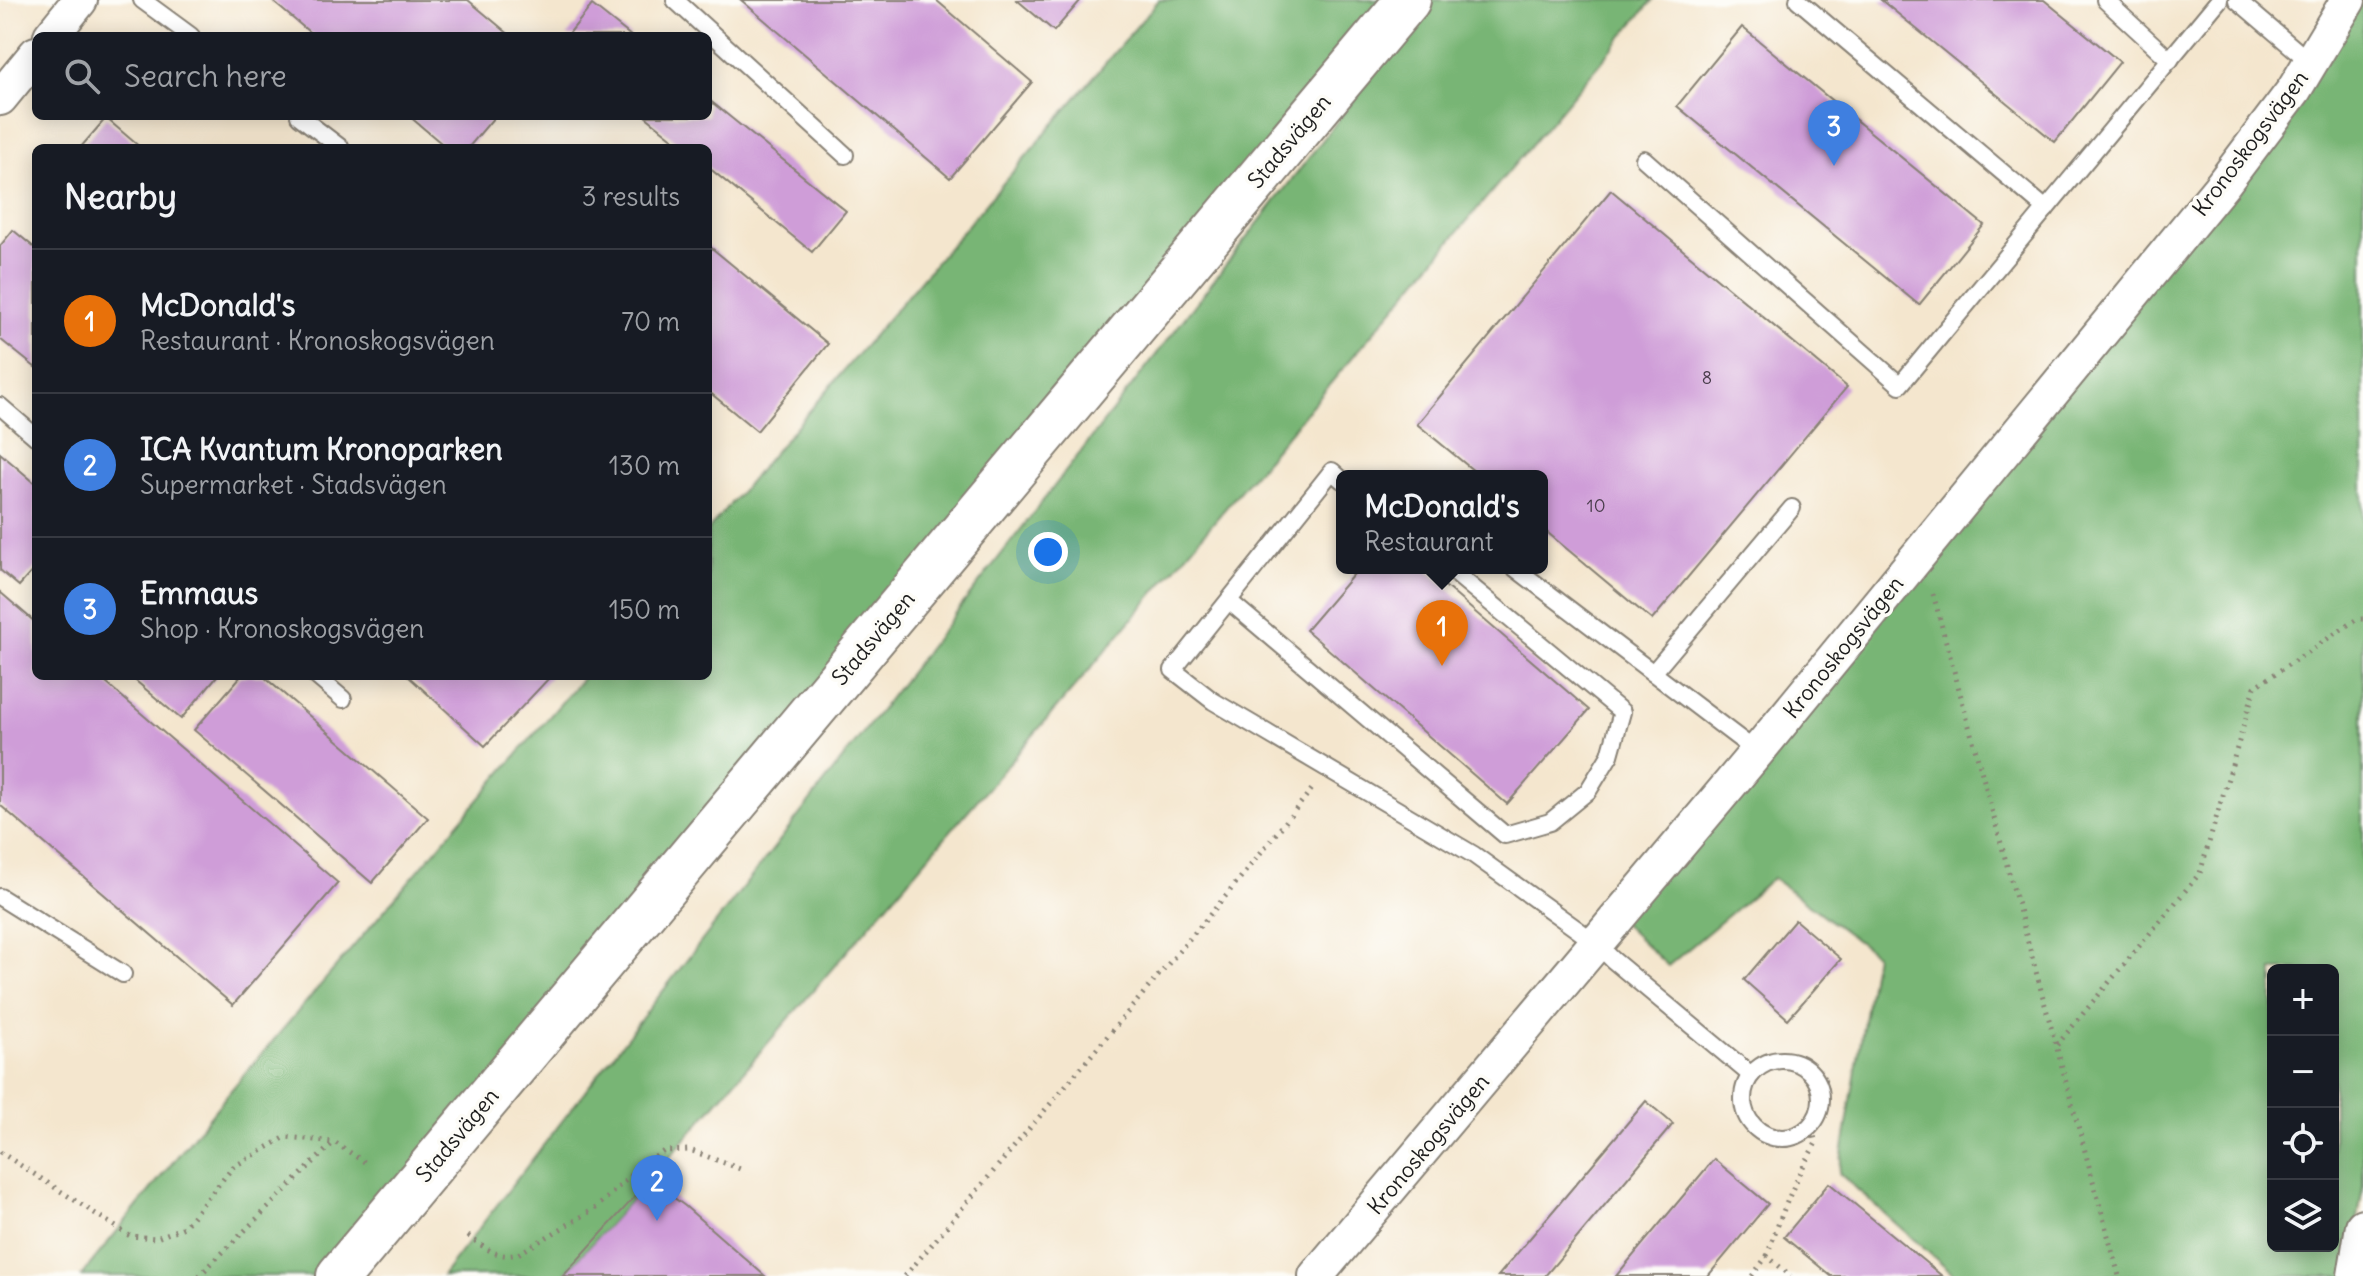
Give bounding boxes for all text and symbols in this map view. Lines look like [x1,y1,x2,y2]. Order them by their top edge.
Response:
search box [32,32,712,120]
icon: search [60,54,104,98]
text: Search here [124,57,287,95]
street label: Kronoskogsvägen [2186,65,2314,221]
street label: Stadsvägen [1241,88,1337,194]
pin: 3 [1808,100,1860,166]
text: Nearby [64,175,177,218]
text: 3 results [582,180,680,213]
text: McDonald's [140,286,295,324]
text: 1 [85,305,95,338]
text: 70 m [621,305,680,338]
text: Restaurant · Kronoskogsvägen [140,324,495,357]
house number: 8 [1702,366,1712,389]
text: ICA Kvantum Kronoparken [140,430,503,468]
text: 2 [83,449,97,482]
text: 130 m [609,449,680,482]
text: Supermarket · Stadsvägen [140,468,447,501]
popup [1336,470,1548,574]
text: McDonald's [1364,487,1520,525]
house number: 10 [1587,494,1606,517]
text: Restaurant [1364,525,1494,558]
your location [1028,532,1068,572]
street label: Kronoskogsvägen [1777,570,1909,724]
text: Emmaus [140,574,258,612]
street label: Stadsvägen [825,585,921,691]
text: 3 [83,593,97,626]
text: 150 m [609,593,680,626]
pin: 1 [1416,600,1468,666]
text: Shop · Kronoskogsvägen [140,612,424,645]
map controls [2267,964,2339,1252]
button: + [2267,964,2339,1036]
button: − [2267,1036,2339,1108]
street label: Kronoskogsvägen [1361,1068,1495,1220]
street label: Stadsvägen [409,1082,505,1188]
button: locate [2267,1108,2339,1180]
pin: 2 [631,1155,683,1221]
button: layers [2267,1180,2339,1252]

